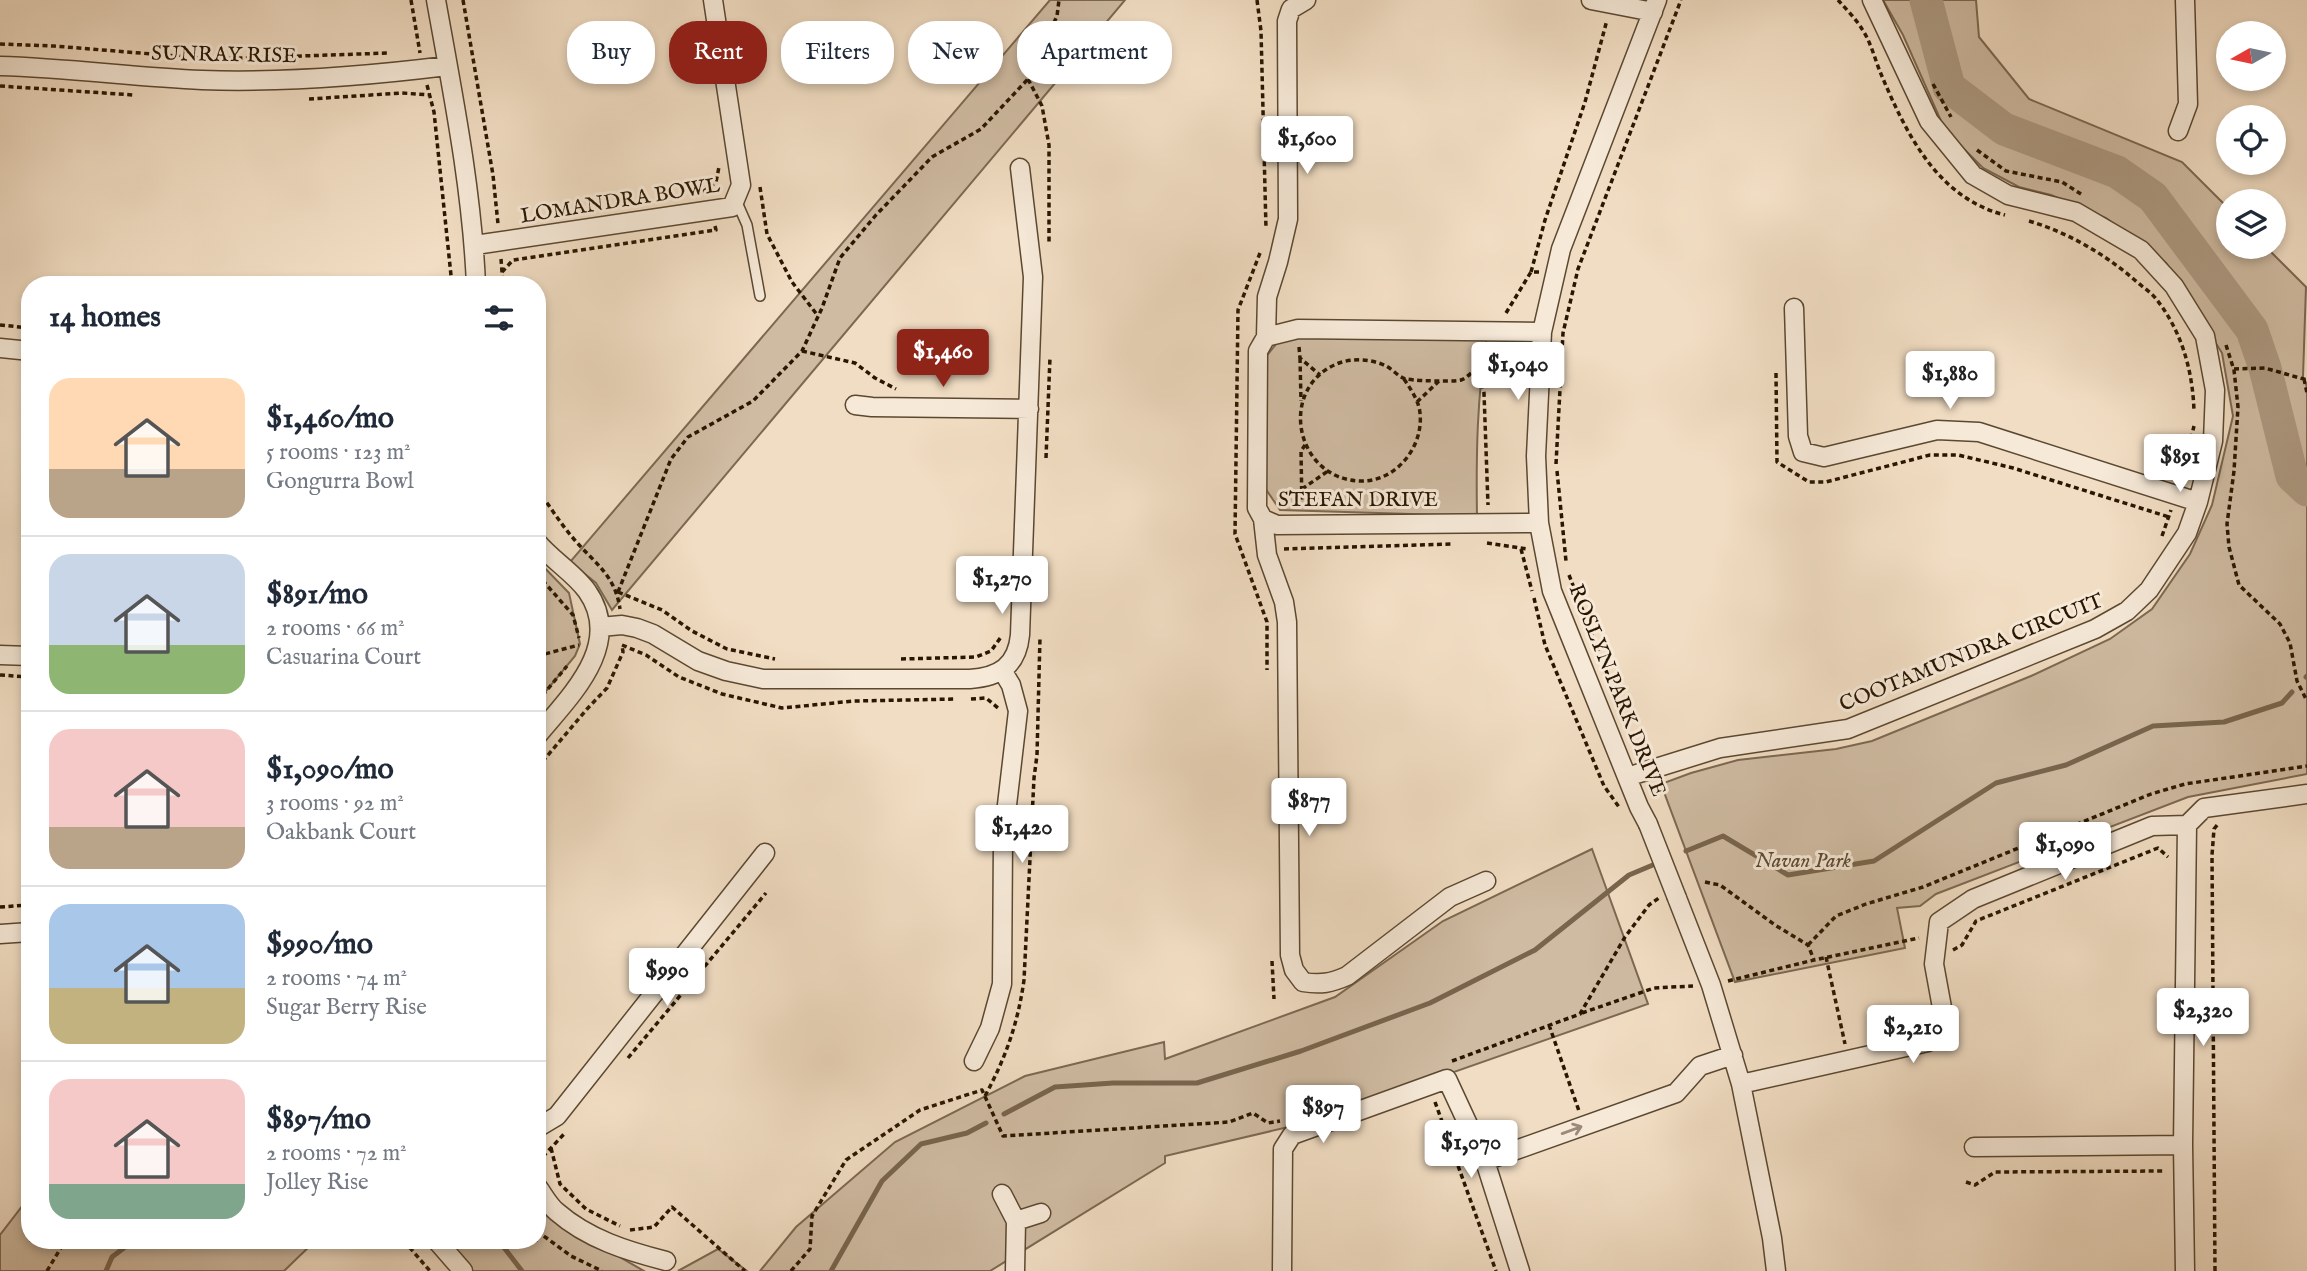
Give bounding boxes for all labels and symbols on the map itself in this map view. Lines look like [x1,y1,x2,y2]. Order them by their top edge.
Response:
north arrow [2216,21,2286,91]
street label: SUNRAY RISE [151,41,297,70]
pin: $1,600 [1250,116,1364,176]
street label: LOMANDRA BOWL [519,172,722,231]
pin: $1,460 [886,330,1000,389]
pin: $1,040 [1461,342,1575,402]
pin: $1,880 [1893,352,2007,411]
pin: $891 [2139,434,2221,494]
street label: STEFAN DRIVE [1278,487,1438,514]
pin: $1,270 [945,556,1059,616]
street label: ROSLYN PARK DRIVE [1562,580,1672,801]
street label: COOTAMUNDRA CIRCUIT [1836,588,2108,719]
pin: $877 [1268,778,1350,838]
pin: $1,420 [965,806,1079,865]
pin: $1,090 [2008,822,2122,882]
park label: Navan Park [1755,848,1852,875]
pin: $990 [626,948,708,1008]
pin: $2,320 [2146,988,2260,1048]
pin: $2,210 [1856,1006,1970,1065]
pin: $897 [1282,1086,1364,1145]
pin: $1,070 [1414,1120,1528,1180]
one-way arrow [1561,1123,1583,1135]

